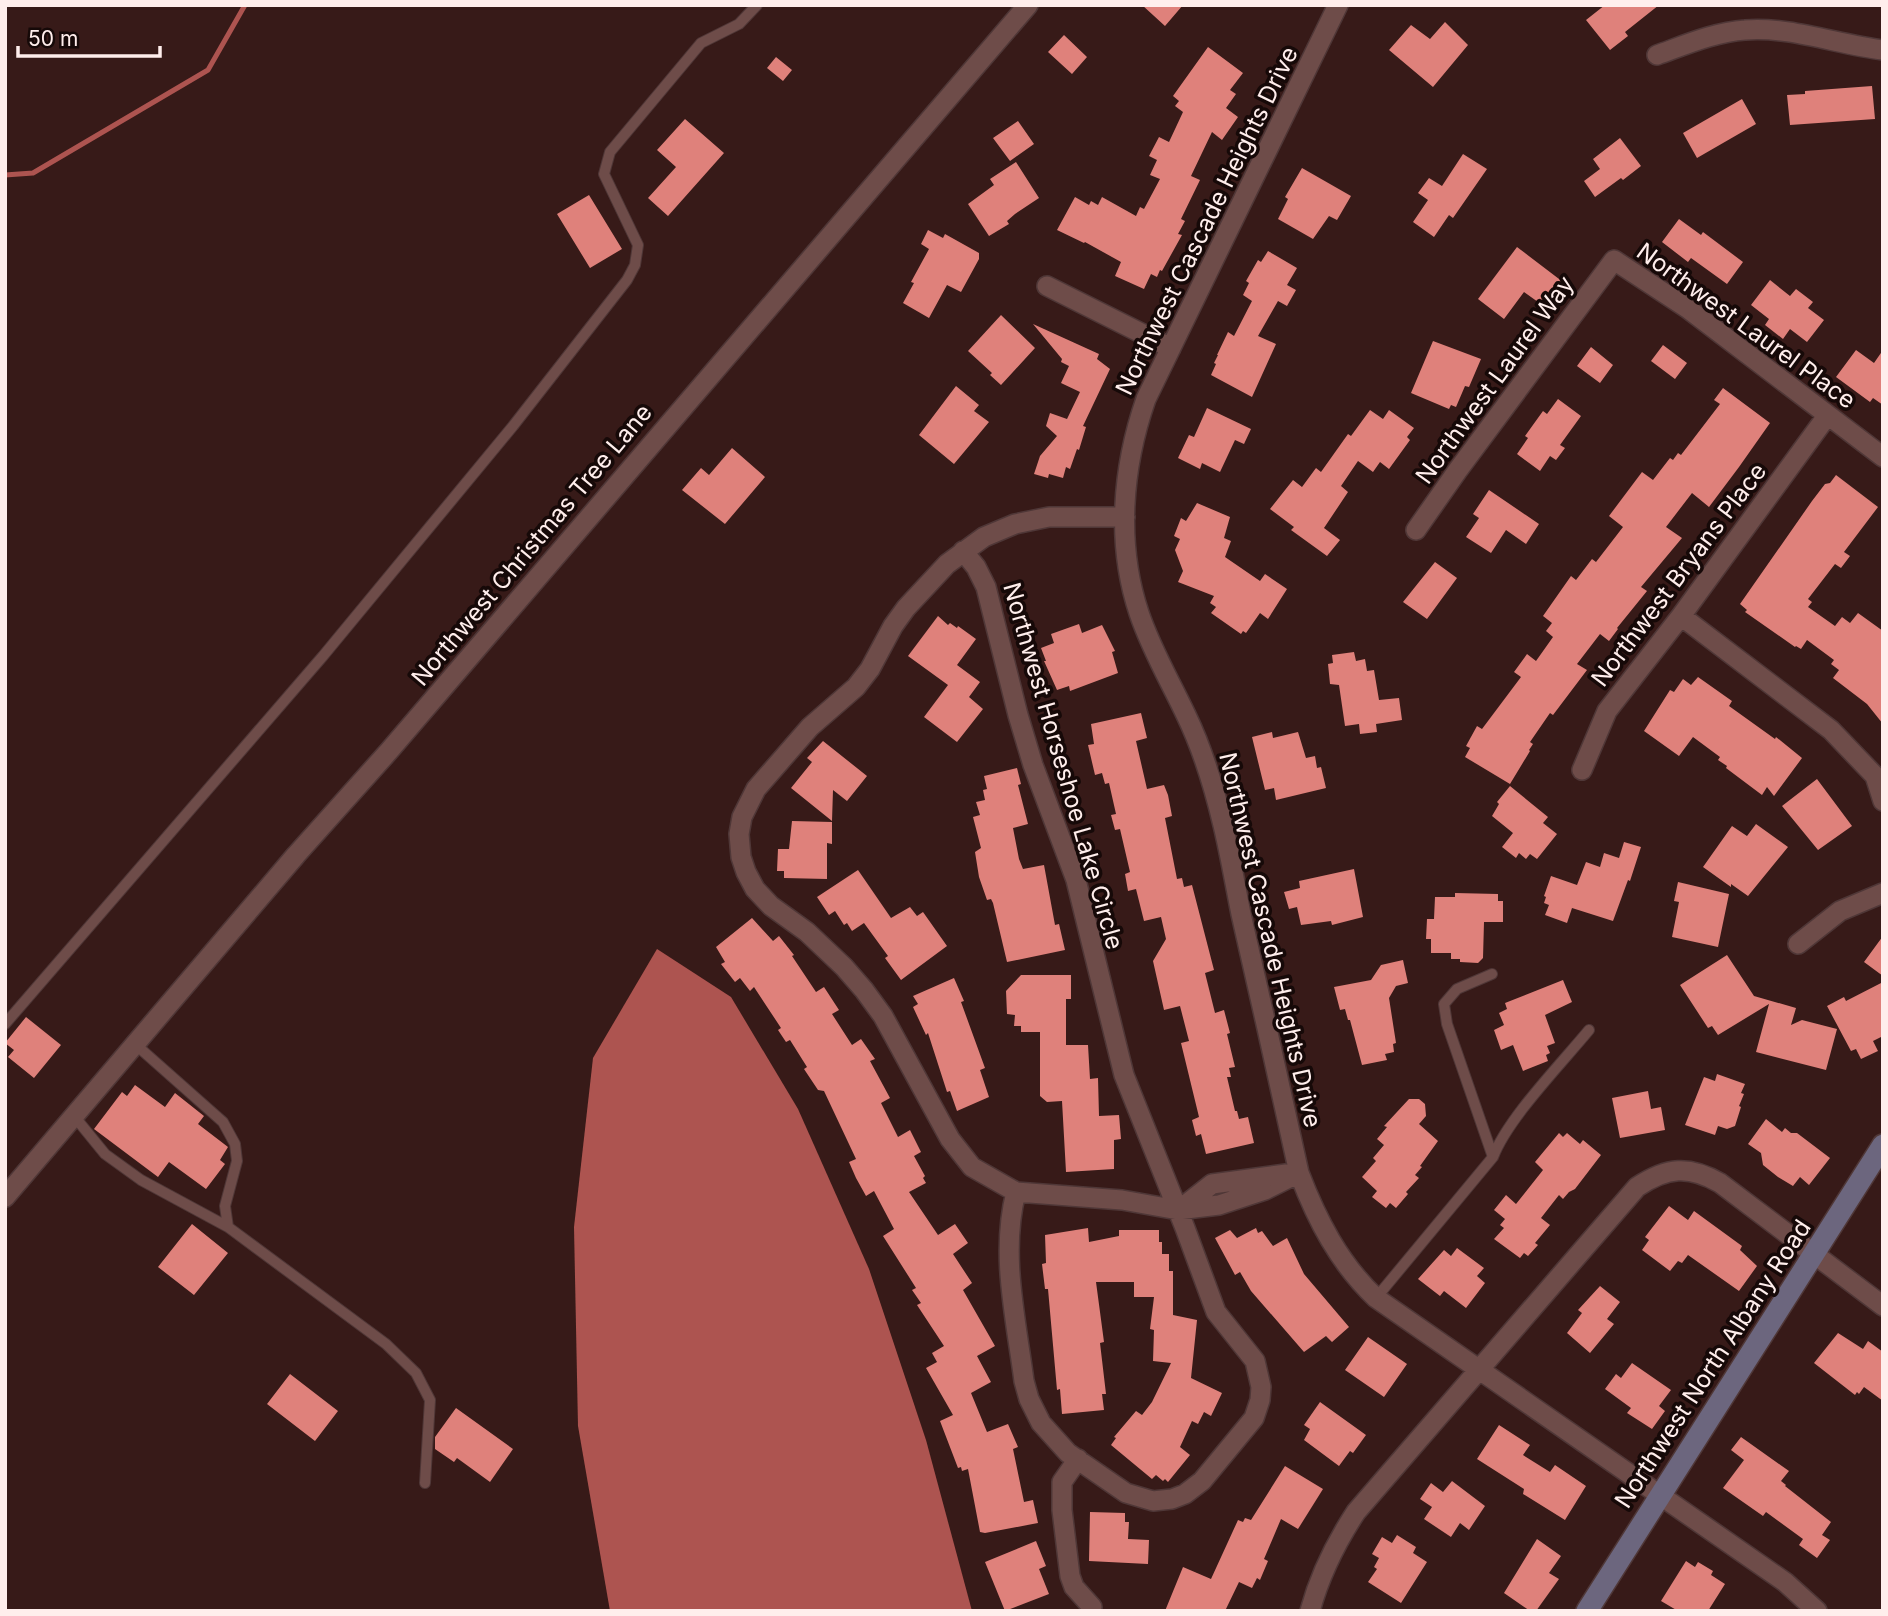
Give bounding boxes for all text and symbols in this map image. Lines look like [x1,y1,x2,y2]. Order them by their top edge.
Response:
scale bar [18,14,159,58]
text: 50 m [28,26,78,51]
street label: Northwest Cascade Heights Drive [1109,42,1304,400]
street label: Northwest Laurel Place [1631,237,1861,415]
street label: Northwest Laurel Way [1409,270,1580,489]
street label: Northwest Christmas Tree Lane [405,398,658,691]
street label: Northwest Bryans Place [1585,457,1772,692]
street label: Northwest Horseshoe Lake Circle [997,579,1130,953]
street label: Northwest Cascade Heights Drive [1213,750,1328,1130]
street label: Northwest North Albany Road [1608,1214,1817,1513]

